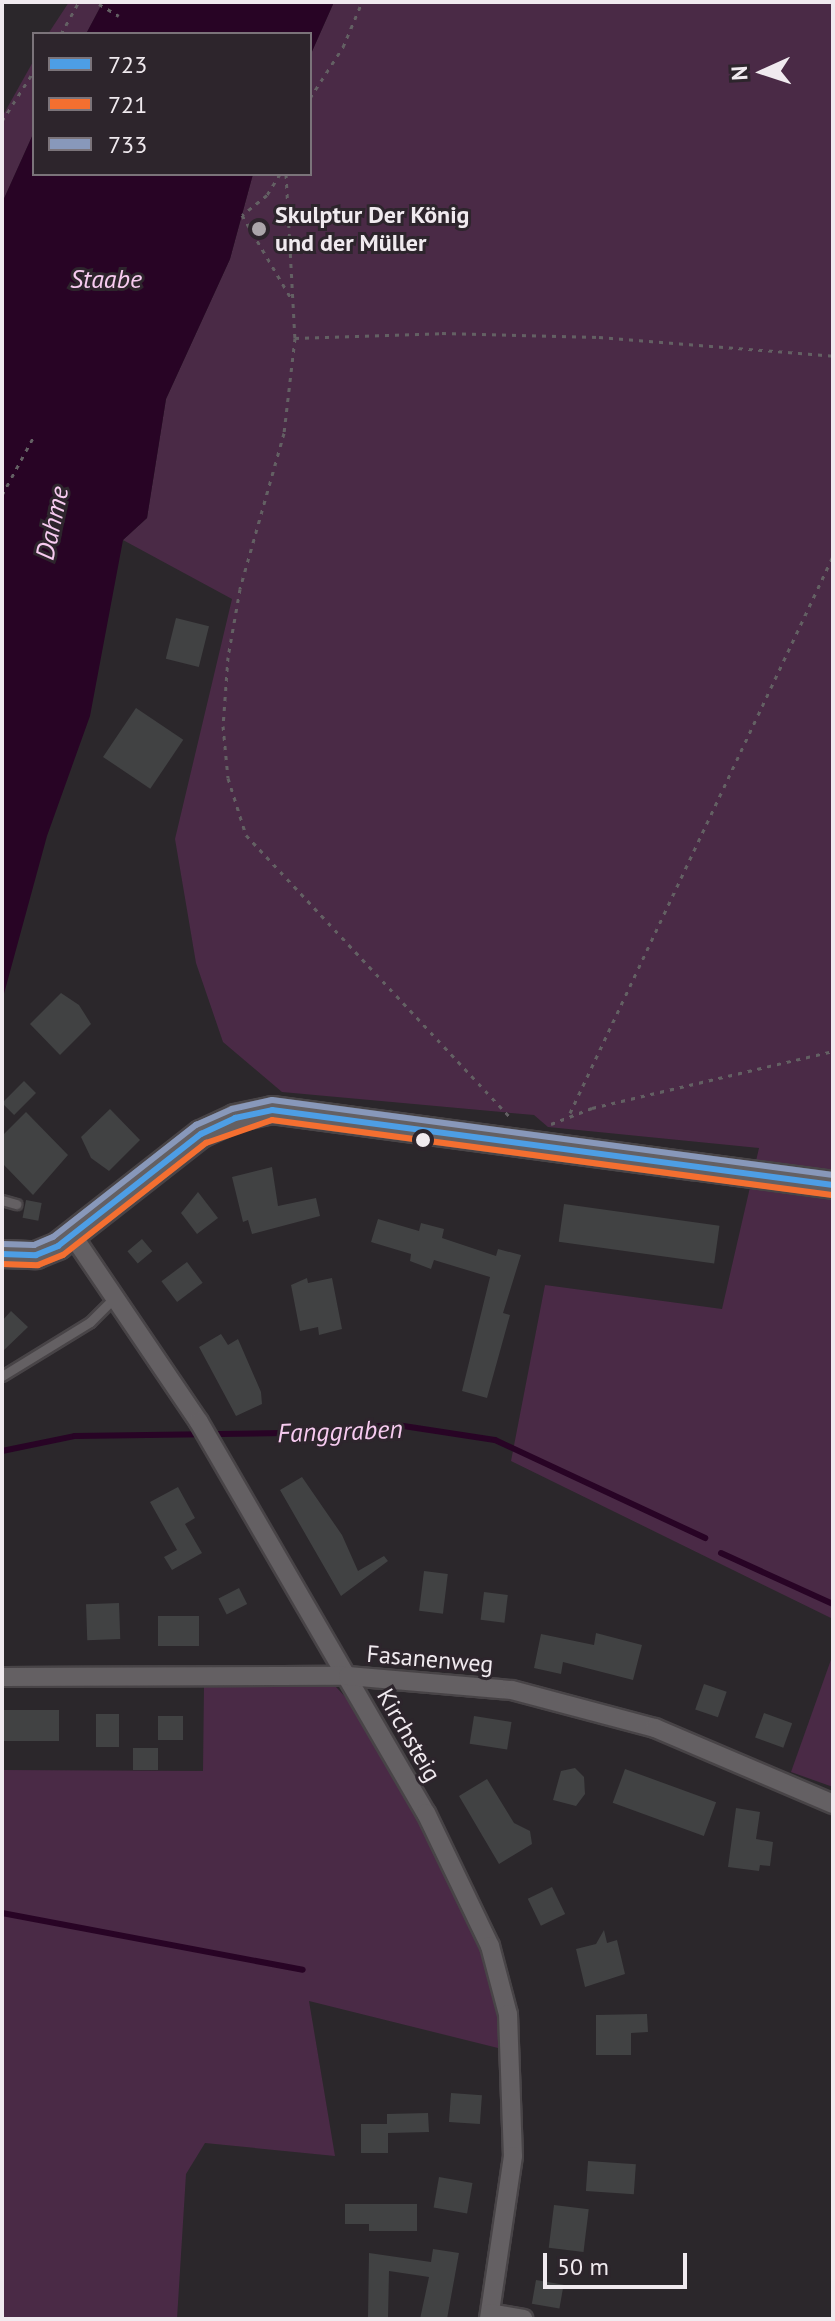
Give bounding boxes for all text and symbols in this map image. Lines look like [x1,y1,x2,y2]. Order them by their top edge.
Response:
legend [32,32,312,176]
north arrow [723,32,803,112]
text: 723 [108,49,147,80]
text: N [725,65,753,81]
text: 721 [108,89,147,120]
text: 733 [108,129,147,160]
place label: Skulptur Der König und der Müller [275,201,469,257]
marker: Skulptur Der König und der Müller [250,220,268,238]
water label: Staabe [70,263,142,295]
water label: Dahme [29,483,75,563]
unlabelled marker [415,1132,431,1148]
water label: Fanggraben [277,1413,403,1449]
street label: Fasanenweg [366,1639,494,1679]
street label: Kirchsteig [371,1683,447,1787]
scale bar [547,2237,691,2287]
text: 50 m [557,2251,609,2282]

